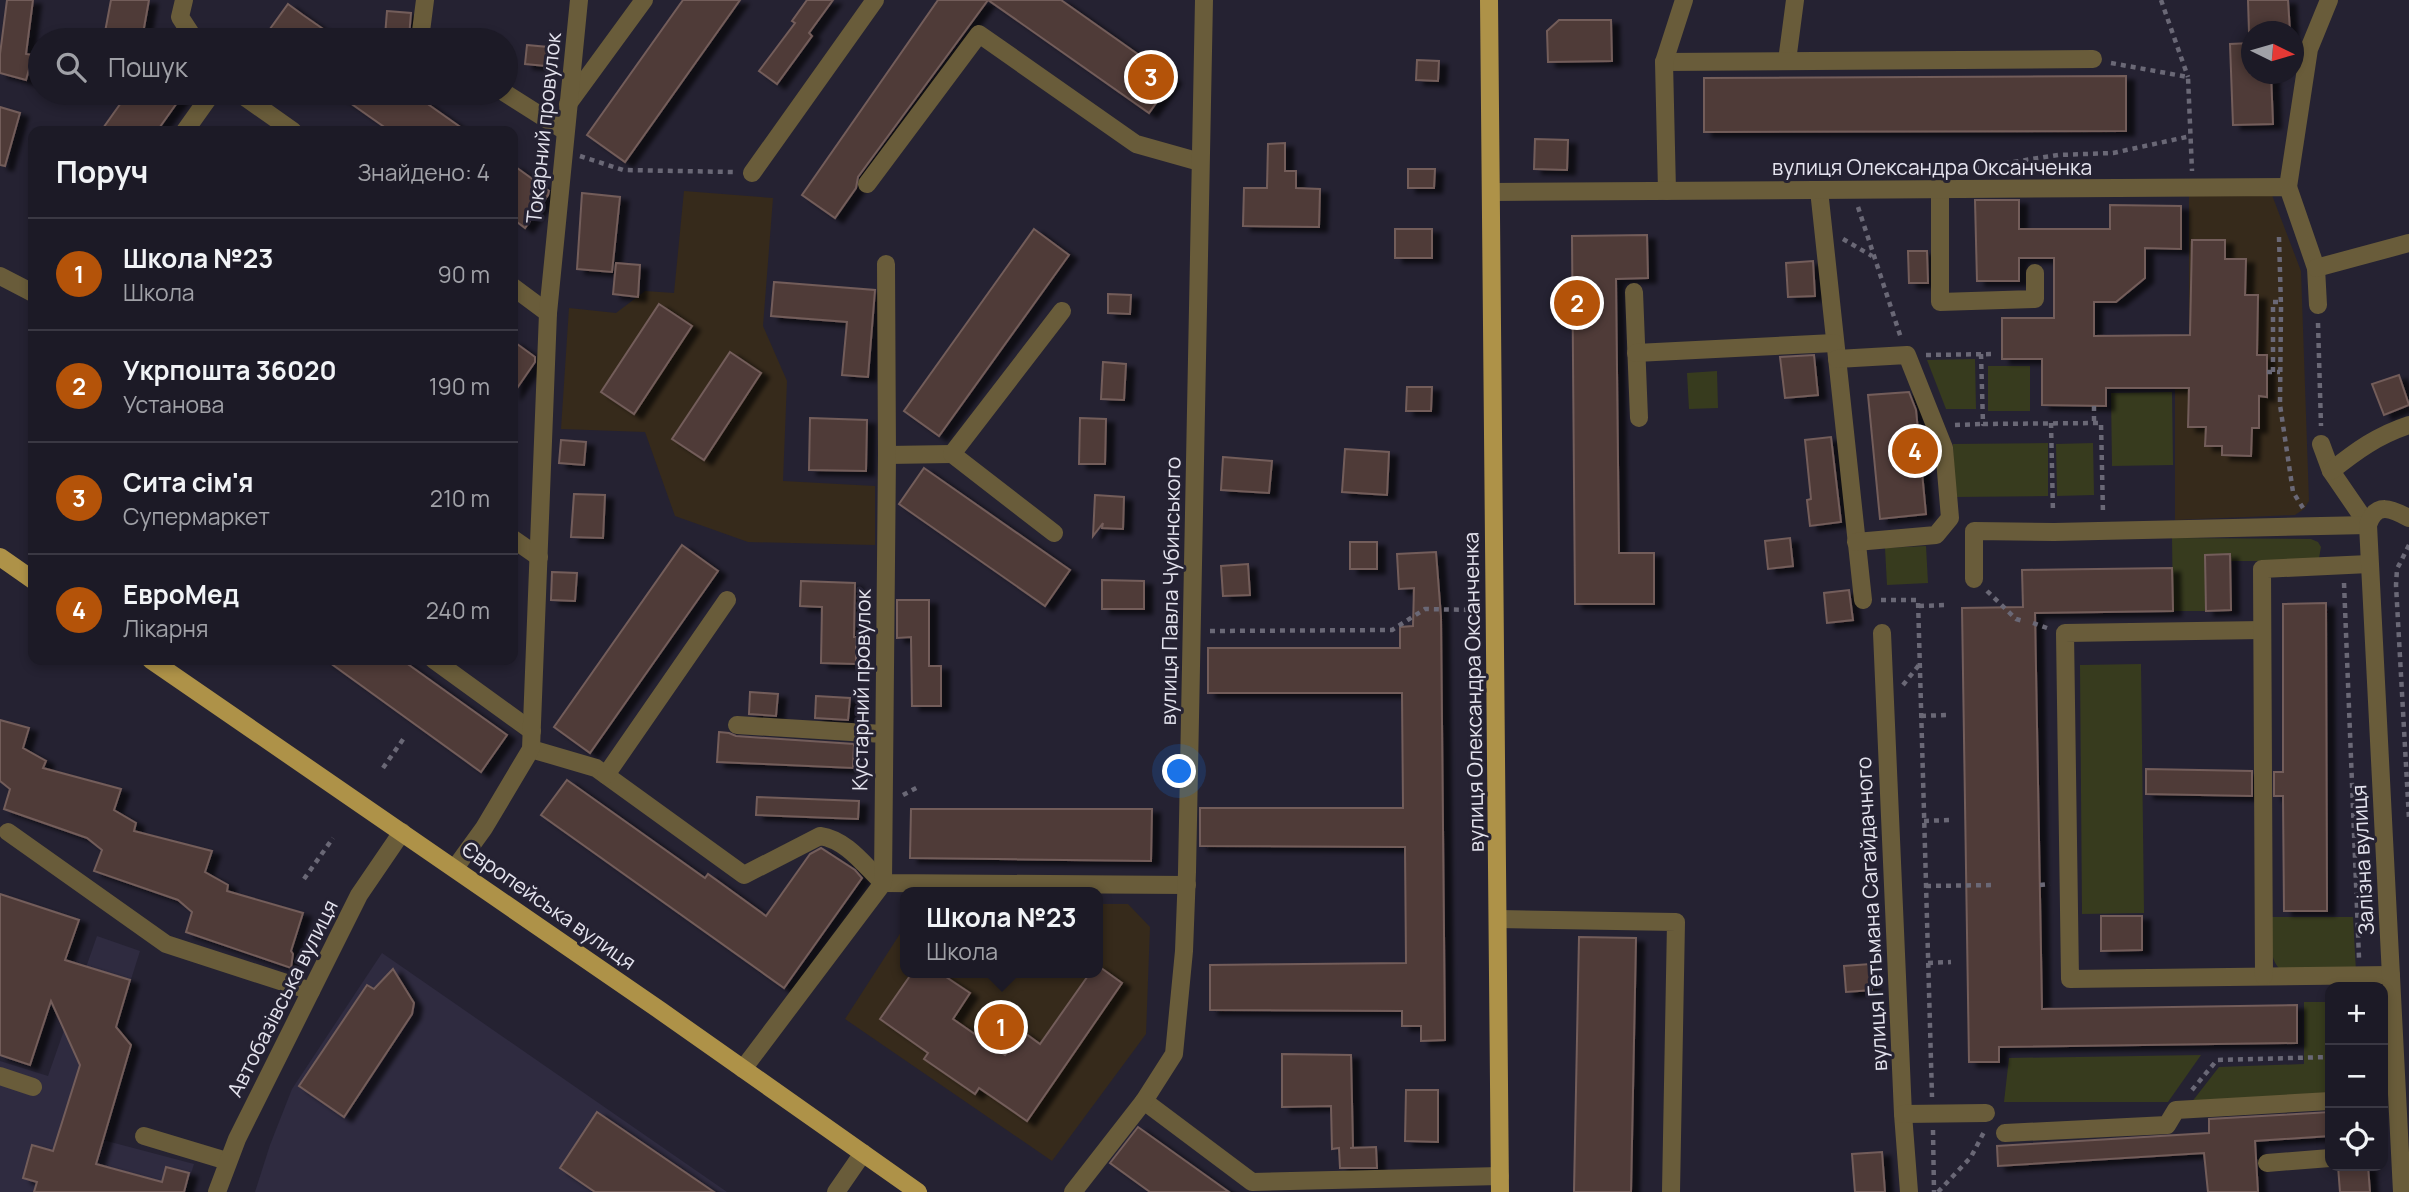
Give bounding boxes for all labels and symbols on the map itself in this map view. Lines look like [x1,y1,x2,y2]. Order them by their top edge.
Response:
north arrow [2241,21,2304,84]
street label: Токарний провулок [519,31,567,225]
pin: 3 [1128,51,1174,103]
street label: вулиця Олександра Оксанченка [1772,153,2092,181]
pin: 2 [1554,277,1600,329]
pin: 4 [1892,425,1938,477]
street label: вулиця Павла Чубинського [1154,456,1186,726]
street label: вулиця Олександра Оксанченка [1456,532,1490,852]
street label: Кустарний провулок [845,588,877,791]
your location [1162,754,1196,788]
street label: вулиця Гетьмана Сагайдачного [1849,756,1893,1072]
street label: Залізна вулиця [2344,784,2380,936]
street label: Європейська вулиця [456,834,642,976]
street label: Автобазівська вулиця [220,895,344,1101]
pin: 1 [978,1001,1024,1053]

